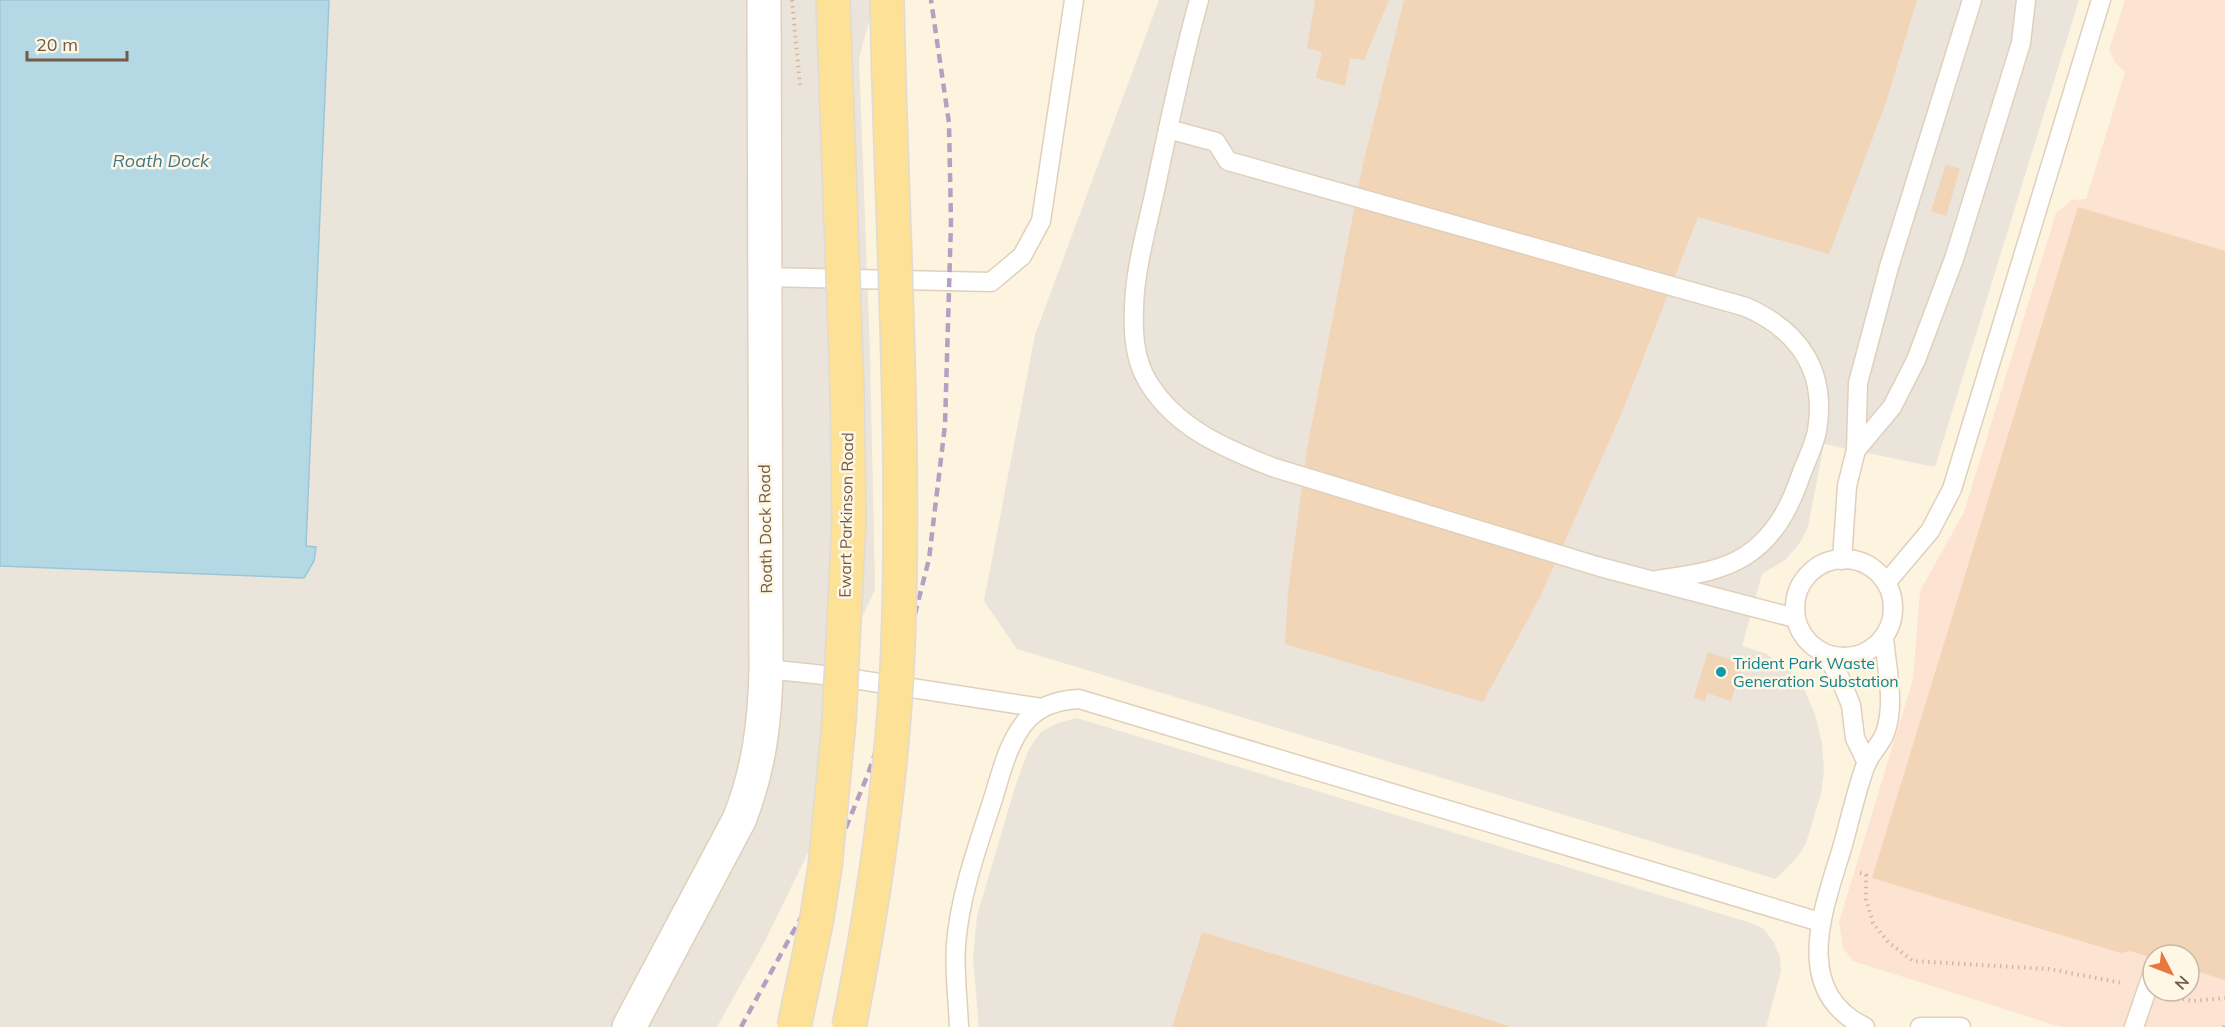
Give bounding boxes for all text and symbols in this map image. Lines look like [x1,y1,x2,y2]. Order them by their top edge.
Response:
scale bar [27,24,128,62]
text: 20 m [36,33,78,56]
water label: Roath Dock [113,149,210,172]
street label: Ewart Parkinson Road [835,432,857,598]
street label: Roath Dock Road [754,464,776,594]
place label: Trident Park Waste Generation Substation [1733,653,1899,691]
marker: Trident Park Waste Generation Substation [1714,665,1728,679]
north arrow [2141,943,2201,1003]
text: N [2171,972,2194,994]

